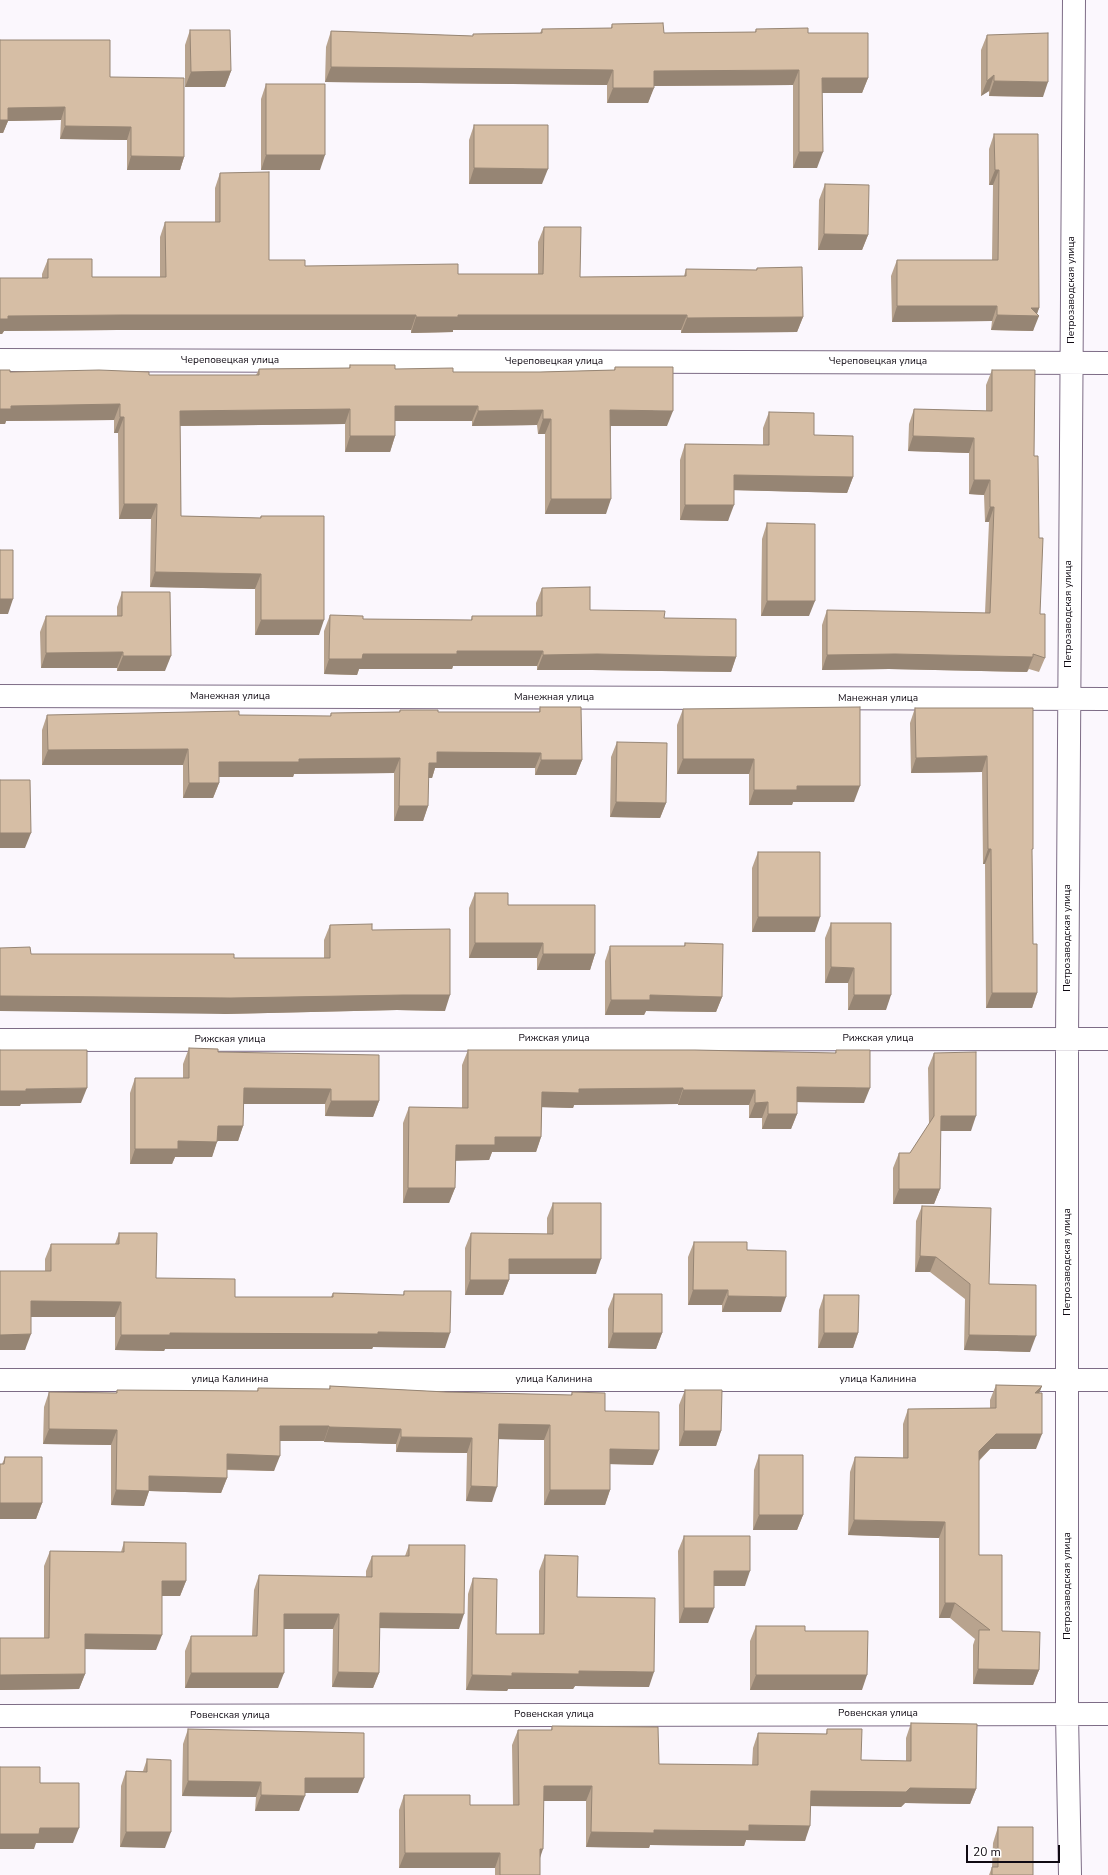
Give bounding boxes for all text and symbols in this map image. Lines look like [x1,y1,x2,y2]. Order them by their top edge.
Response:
street label: Петрозаводская улица [1066,236,1078,344]
street label: Череповецкая улица [181,355,279,367]
street label: Череповецкая улица [505,356,603,368]
street label: Череповецкая улица [829,356,927,368]
street label: Петрозаводская улица [1063,560,1075,668]
street label: Манежная улица [190,691,270,703]
street label: Манежная улица [514,692,594,704]
street label: Манежная улица [838,693,918,705]
street label: Петрозаводская улица [1062,884,1074,992]
street label: Рижская улица [518,1033,590,1045]
street label: Рижская улица [842,1033,914,1045]
street label: Рижская улица [194,1034,266,1046]
street label: Петрозаводская улица [1062,1208,1074,1316]
street label: улица Калинина [192,1374,268,1386]
street label: улица Калинина [516,1374,592,1386]
street label: улица Калинина [840,1374,916,1386]
street label: Петрозаводская улица [1062,1532,1074,1640]
street label: Ровенская улица [838,1708,918,1720]
street label: Ровенская улица [514,1709,594,1721]
street label: Ровенская улица [190,1710,270,1722]
scale bar [968,1837,1062,1863]
text: 20 m [973,1844,1001,1860]

